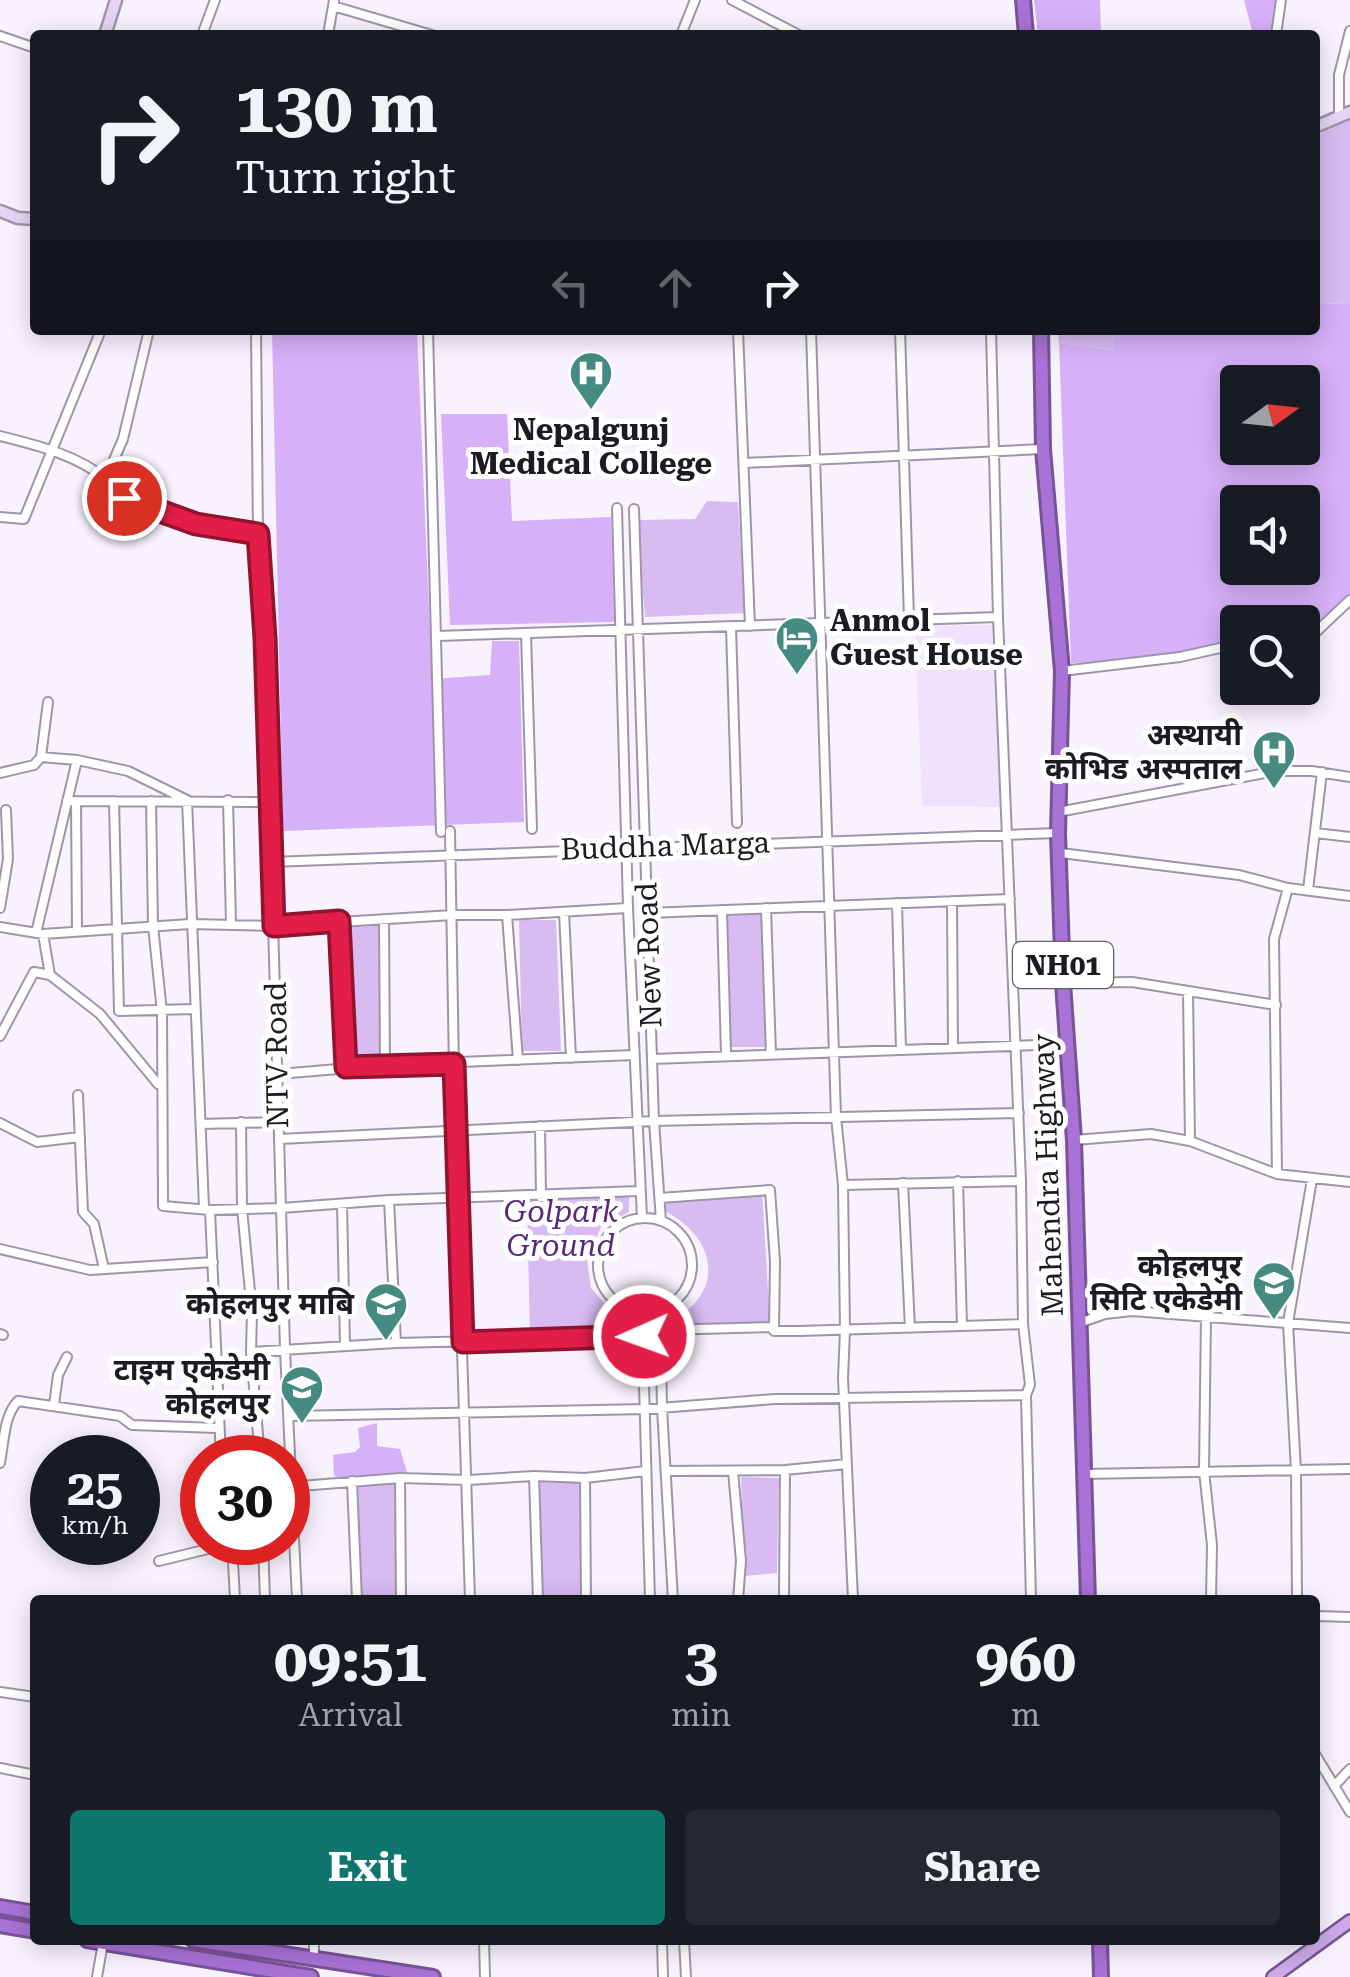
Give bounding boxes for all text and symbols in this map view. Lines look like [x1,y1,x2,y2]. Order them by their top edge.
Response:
text: 130 m [235,67,438,149]
icon: right [70,70,200,200]
text: Turn right [235,151,456,204]
icon: left [543,260,598,315]
icon: ahead [648,260,703,315]
icon: right [753,260,808,315]
hospital icon: Nepalgunj Medical College [568,350,614,411]
north arrow [1220,365,1320,465]
map controls [1220,365,1320,705]
place label: Nepalgunj Medical College [470,412,712,481]
pin [82,456,167,541]
icon: arrive [97,471,152,526]
button: sound [1220,485,1320,585]
place label: Anmol Guest House [830,603,1023,672]
button: search [1220,605,1320,705]
hotel icon: Anmol Guest House [774,615,820,676]
place label: अस्थायी कोभिड अस्पताल [1045,717,1243,786]
hospital icon: अस्थायी कोभिड अस्पताल [1251,729,1297,790]
street label: Buddha Marga [560,824,770,867]
street label: New Road [628,881,669,1029]
road number: NH01 [1013,942,1113,988]
street label: NTV Road [258,981,295,1129]
street label: Mahendra Highway [1025,1033,1070,1317]
park label: Golpark Ground [504,1194,619,1263]
place label: कोहलपुर सिटि एकेडेमी [1090,1248,1243,1317]
school or university icon: कोहलपुर सिटि एकेडेमी [1251,1260,1297,1321]
school or university icon: कोहलपुर माबि [363,1281,409,1342]
position arrow [592,1284,696,1388]
place label: कोहलपुर माबि [186,1286,354,1323]
place label: टाइम एकेडेमी कोहलपुर [114,1352,271,1423]
school or university icon: टाइम एकेडेमी कोहलपुर [279,1364,325,1425]
speed limit sign: 30 [180,1435,310,1565]
text: 25 [67,1459,123,1517]
text: km/h [62,1511,128,1540]
text: 09:51 [274,1625,427,1696]
text: 3 [684,1625,718,1696]
text: 960 [975,1625,1076,1696]
text: Arrival [299,1696,403,1734]
text: min [671,1696,731,1734]
text: m [1011,1696,1040,1734]
button: Exit [70,1810,665,1925]
button: Share [685,1810,1280,1925]

